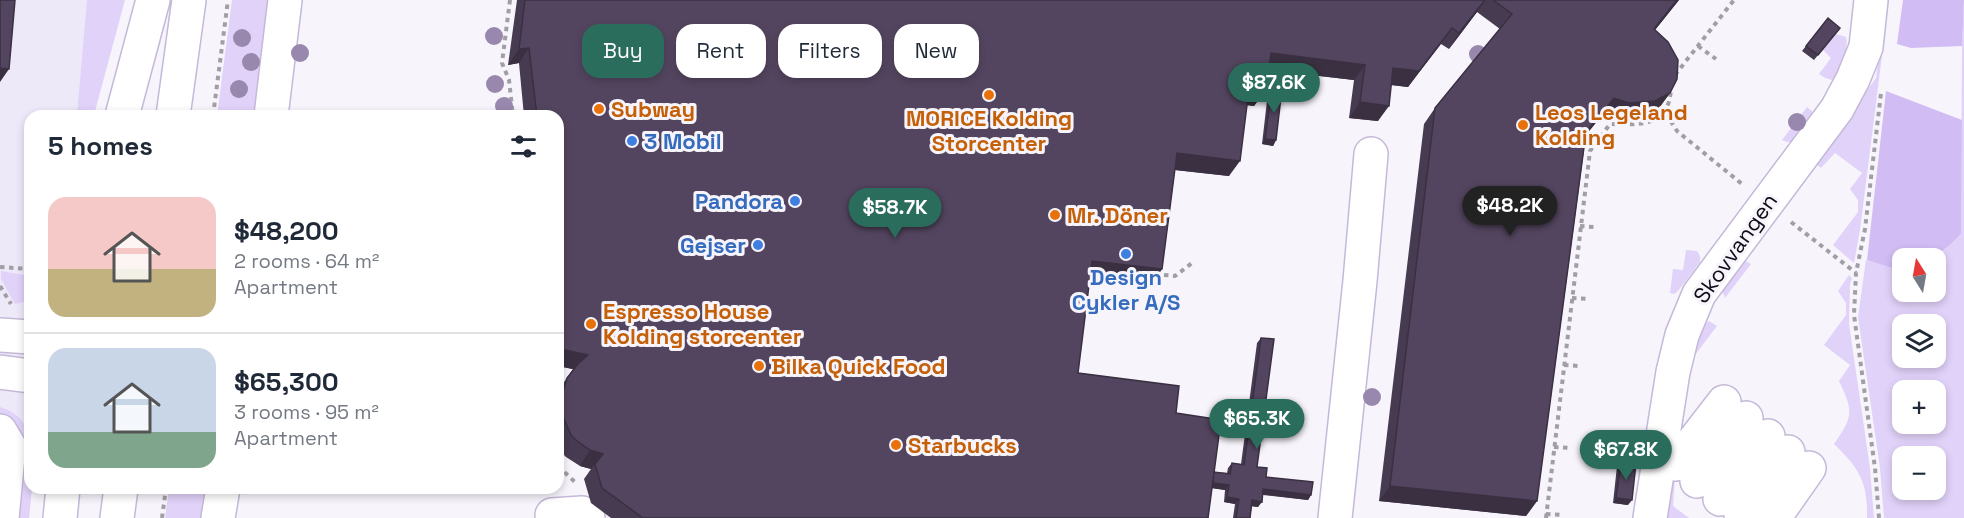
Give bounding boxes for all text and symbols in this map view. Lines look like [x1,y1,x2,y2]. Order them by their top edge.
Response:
chip: Buy [582,24,664,78]
chip: Rent [676,24,766,78]
chip: Filters [778,24,882,78]
chip: New [894,24,979,78]
pin: $87.6K [1225,63,1323,114]
text: $87.6K [1242,69,1306,95]
marker: MORICE Kolding Storcenter [982,88,996,102]
place label: Subway [611,95,695,123]
place label: Leos Legeland Kolding [1535,98,1688,151]
marker: Subway [592,102,606,116]
place label: MORICE Kolding Storcenter [906,104,1072,157]
marker: Leos Legeland Kolding [1516,118,1530,132]
place label: 3 Mobil [644,127,722,155]
text: 5 homes [48,129,153,163]
icon: filters [507,130,540,163]
marker: 3 Mobil [625,134,639,148]
pin: $48.2K [1461,186,1559,237]
place label: Pandora [695,187,783,215]
pin: $58.7K [846,188,944,239]
street label: Skovvangen [1687,188,1783,308]
text: $48.2K [1476,192,1544,218]
marker: Pandora [788,194,802,208]
text: $58.7K [863,194,928,220]
place label: Mr. Döner [1067,201,1168,229]
marker: Mr. Döner [1048,208,1062,222]
text: $48,200 [234,214,339,248]
icon: home [96,221,168,293]
place label: Gejser [680,231,746,259]
marker: Gejser [751,238,765,252]
marker: Design Cykler A/S [1119,247,1133,261]
text: 2 rooms · 64 m² [234,248,379,274]
north arrow [1892,248,1946,302]
map controls [1892,248,1946,500]
place label: Design Cykler A/S [1072,263,1180,316]
text: Apartment [234,274,338,300]
place label: Espresso House Kolding storcenter [603,297,802,350]
button: layers [1892,314,1946,368]
marker: Espresso House Kolding storcenter [584,317,598,331]
place label: Bilka Quick Food [771,352,946,380]
marker: Bilka Quick Food [752,359,766,373]
text: $65,300 [234,365,339,399]
icon: home [96,372,168,444]
button: + [1892,380,1946,434]
text: 3 rooms · 95 m² [234,399,379,425]
pin: $65.3K [1208,399,1306,450]
text: $65.3K [1223,405,1291,431]
text: Apartment [234,425,338,451]
pin: $67.8K [1577,430,1675,481]
place label: Starbucks [908,431,1017,459]
text: $67.8K [1594,436,1658,462]
marker: Starbucks [889,438,903,452]
button: − [1892,446,1946,500]

